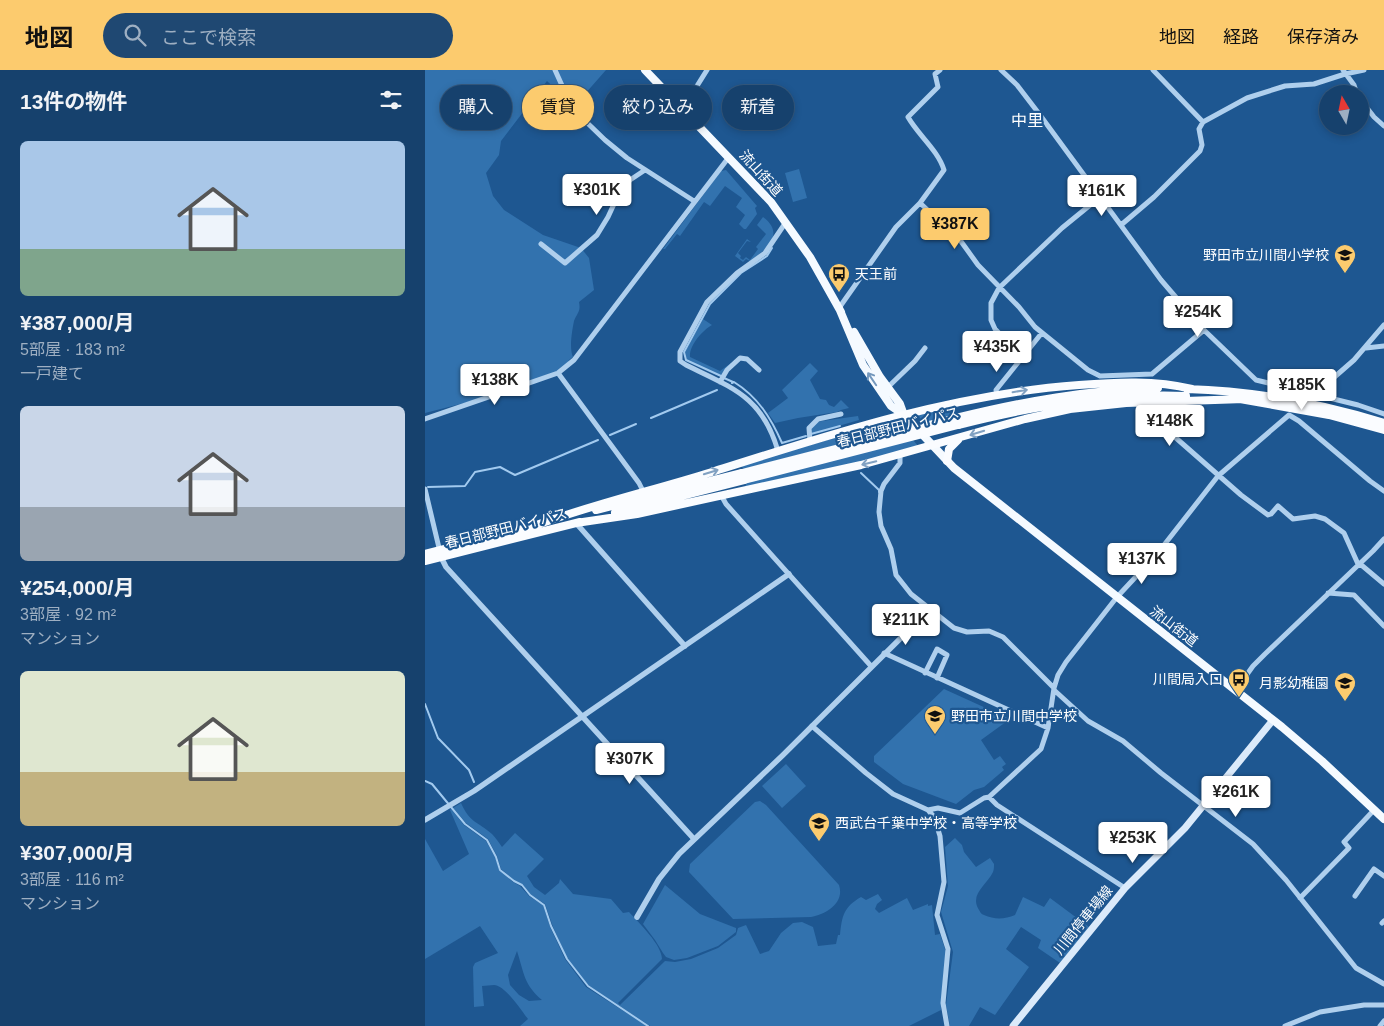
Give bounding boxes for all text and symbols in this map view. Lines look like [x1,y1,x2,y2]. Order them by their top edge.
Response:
search box [103,13,453,58]
icon: search [121,21,149,49]
text: 地図 [25,24,73,51]
text: ここで検索 [161,27,256,48]
text: 地図 [1159,27,1195,47]
text: 経路 [1223,27,1259,47]
text: 保存済み [1287,27,1359,47]
chip: 購入 [440,85,512,130]
chip: 賃貸 [522,85,594,130]
chip: 絞り込み [604,85,712,130]
chip: 新着 [722,85,794,130]
north arrow [1319,85,1369,135]
map controls [1319,85,1369,135]
icon: filters [377,86,405,114]
text: 13件の物件 [20,90,127,113]
district label: 中里 [1011,112,1043,129]
street label: 流山街道 [736,147,786,199]
icon: home [168,174,258,264]
pin: ¥301K [562,174,632,216]
pin: ¥161K [1067,174,1137,217]
text: ¥301K [573,181,621,198]
text: ¥161K [1078,182,1126,199]
pin: ¥387K [920,208,990,250]
text: ¥387K [931,215,979,232]
school or university icon: 野田市立川間小学校 [1333,243,1357,274]
place label: 野田市立川間小学校 [1203,247,1329,263]
bus stop icon: 天王前 [827,262,851,293]
place label: 天王前 [855,266,897,282]
pin: ¥254K [1163,296,1233,338]
text: ¥254K [1174,303,1222,320]
text: ¥387,000/月 [20,311,134,334]
pin: ¥435K [962,330,1032,373]
text: ¥435K [973,338,1021,355]
text: 5部屋 · 183 m² [20,341,125,358]
pin: ¥138K [460,364,530,406]
text: 一戸建て [20,365,84,382]
pin: ¥185K [1267,368,1337,411]
text: ¥138K [471,371,519,388]
one-way arrow [867,372,877,386]
text: ¥185K [1278,376,1326,393]
one-way arrow [1012,386,1028,396]
street label: 春日部野田バイパス [835,404,961,450]
pin: ¥148K [1135,404,1205,447]
text: ¥148K [1146,412,1194,429]
one-way arrow [970,428,986,438]
icon: home [168,439,258,529]
one-way arrow [861,459,877,468]
one-way arrow [703,467,719,476]
street label: 春日部野田バイパス [443,505,569,551]
pin: ¥137K [1107,542,1177,585]
text: ¥137K [1118,550,1166,567]
text: ¥254,000/月 [20,576,134,599]
street label: 流山街道 [1147,602,1201,650]
pin: ¥211K [871,604,941,646]
text: 3部屋 · 92 m² [20,606,116,623]
text: ¥211K [883,611,929,628]
text: マンション [20,630,100,647]
bus stop icon: 川間局入口 [1227,667,1251,698]
place label: 川間局入口 [1153,671,1223,687]
school or university icon: 月影幼稚園 [1333,671,1357,702]
place label: 月影幼稚園 [1259,675,1329,691]
icon: home [168,704,258,794]
school or university icon: 野田市立川間中学校 [923,704,947,735]
place label: 野田市立川間中学校 [951,708,1077,724]
pin: ¥307K [595,742,665,785]
text: ¥307K [606,750,654,767]
pin: ¥261K [1201,776,1271,818]
text: ¥261K [1212,783,1260,800]
school or university icon: 西武台千葉中学校・高等学校 [807,811,831,842]
place label: 西武台千葉中学校・高等学校 [835,815,1017,831]
pin: ¥253K [1098,822,1168,864]
text: ¥253K [1109,829,1157,846]
text: ¥307,000/月 [20,841,134,864]
text: 3部屋 · 116 m² [20,871,124,888]
street label: 川間停車場線 [1050,882,1116,958]
text: マンション [20,895,100,912]

